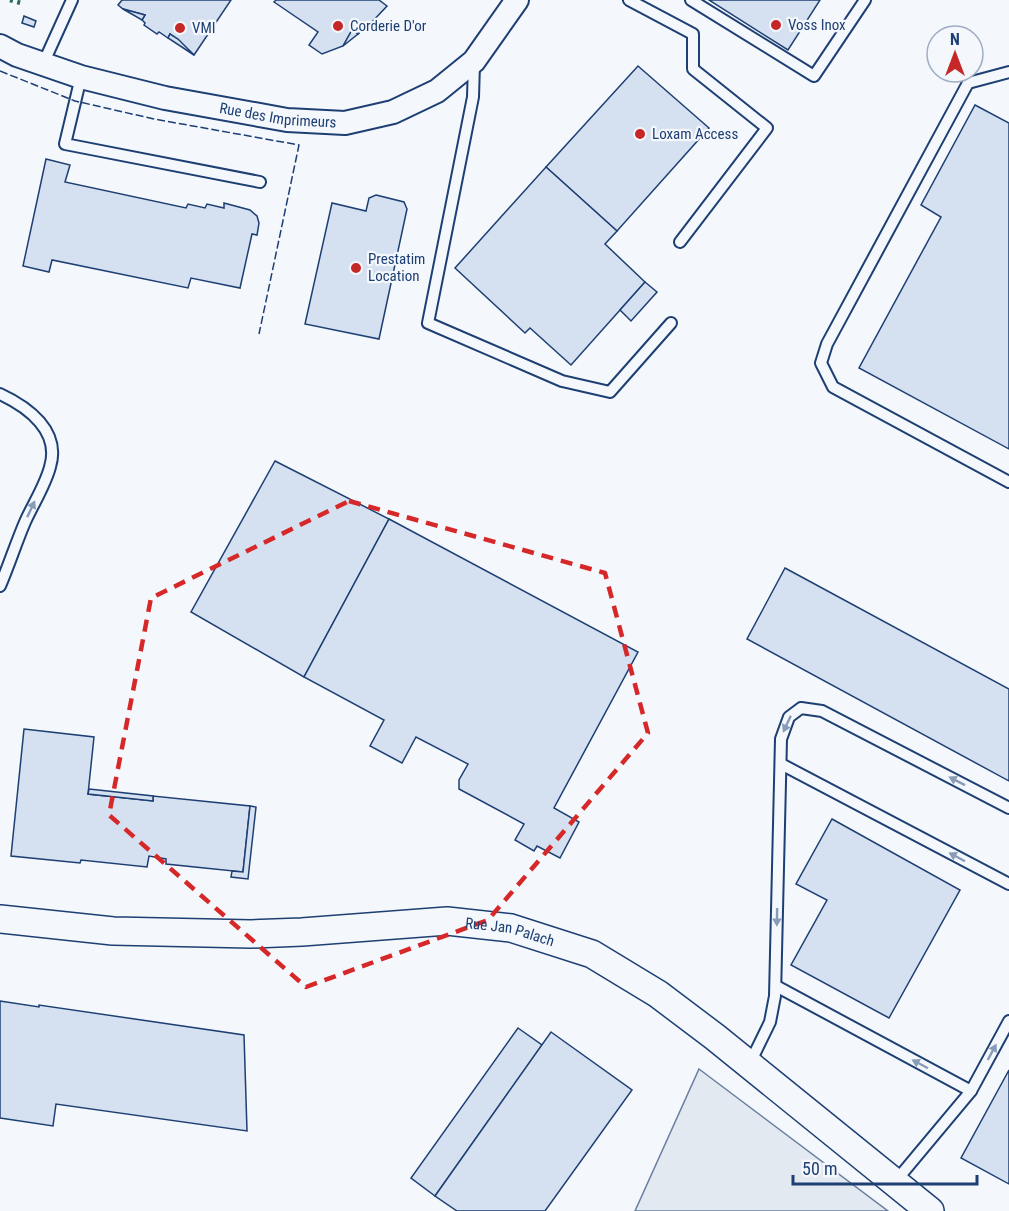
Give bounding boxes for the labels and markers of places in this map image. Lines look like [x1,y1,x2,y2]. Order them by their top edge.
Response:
place label: Voss Inox [788,16,846,34]
place label: Corderie D'or [350,17,427,35]
marker: Voss Inox [769,18,783,32]
place label: VMI [192,19,216,37]
marker: Corderie D'or [331,19,345,33]
marker: VMI [173,21,187,35]
place label: Loxam Access [652,125,738,143]
marker: Loxam Access [633,127,647,141]
place label: Prestatim Location [368,250,425,285]
marker: Prestatim Location [349,261,363,275]

